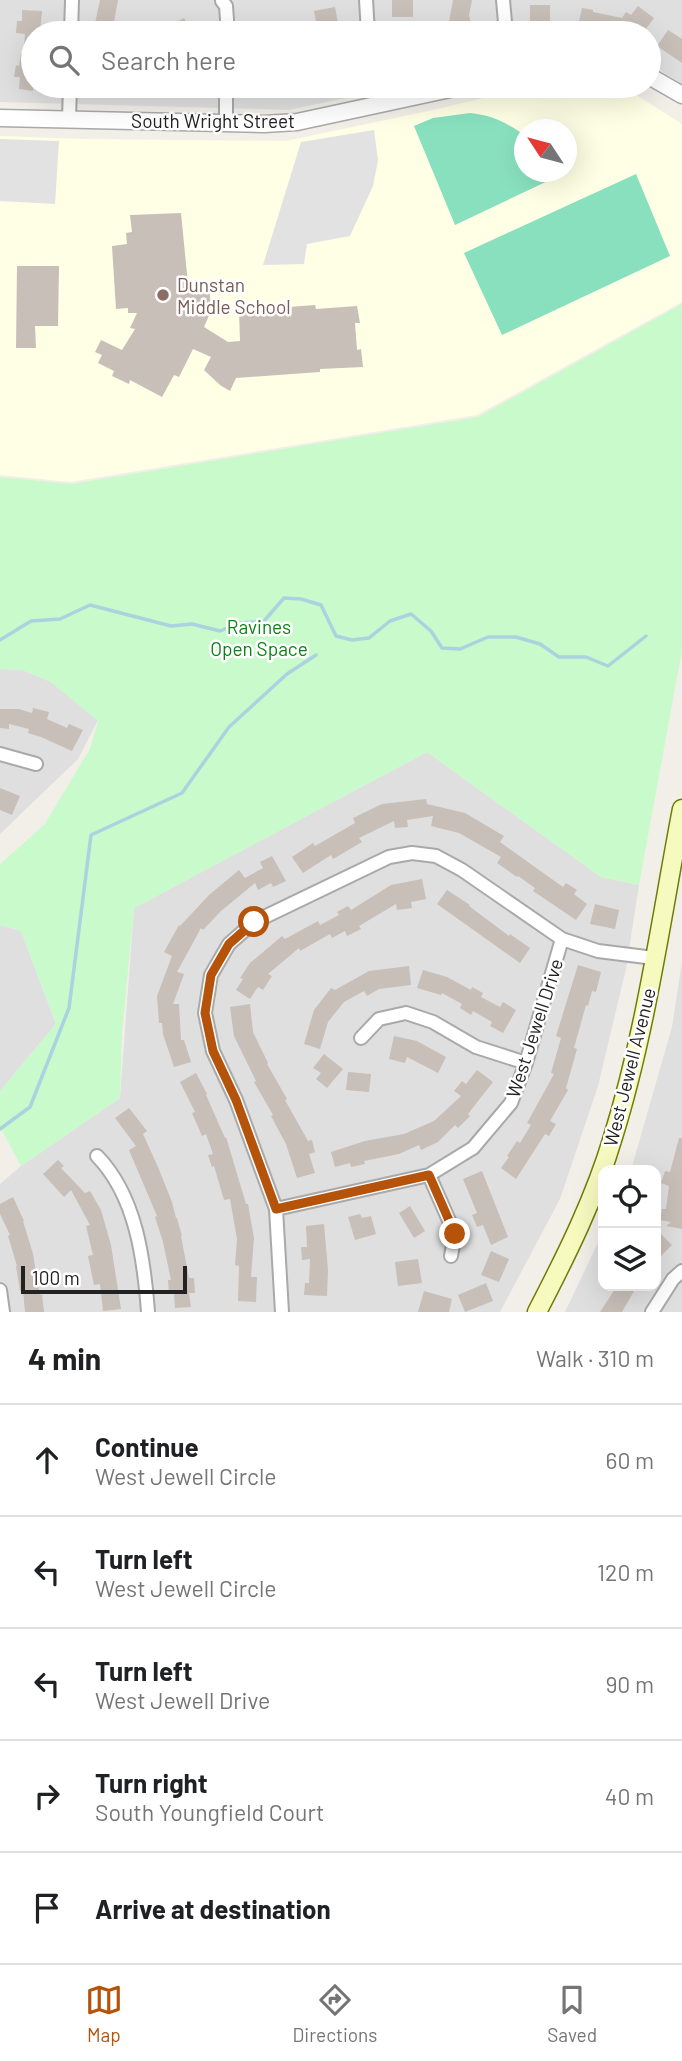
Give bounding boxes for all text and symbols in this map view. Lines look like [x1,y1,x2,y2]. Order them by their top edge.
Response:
search box [21,21,661,98]
icon: search [45,41,83,79]
text: Search here [101,44,236,75]
street label: South Wright Street [131,109,295,132]
north arrow [514,119,577,182]
place label: Dunstan Middle School [177,273,291,318]
marker: Dunstan Middle School [155,287,171,303]
park label: Ravines Open Space [210,615,308,660]
route start [238,906,269,937]
street label: West Jewell Drive [501,956,567,1100]
street label: West Jewell Avenue [598,985,660,1149]
map controls [598,1165,661,1291]
button: locate [598,1165,661,1228]
route end [439,1218,470,1249]
button: layers [598,1228,661,1291]
scale bar [21,1263,187,1295]
text: 100 m [32,1266,80,1289]
text: 4 min [28,1340,101,1376]
text: Walk · 310 m [536,1344,654,1372]
text: Continue [95,1431,199,1462]
icon: ahead [28,1441,66,1479]
text: 60 m [606,1446,654,1474]
text: West Jewell Circle [95,1462,277,1490]
text: Turn left [95,1543,193,1574]
icon: left [28,1553,66,1591]
text: 120 m [597,1558,654,1586]
text: West Jewell Circle [95,1574,277,1602]
text: Turn left [95,1655,193,1686]
icon: left [28,1665,66,1703]
text: 90 m [605,1670,654,1698]
text: West Jewell Drive [95,1686,270,1714]
text: Turn right [95,1767,208,1798]
icon: right [28,1777,66,1815]
text: 40 m [605,1782,654,1810]
text: South Youngfield Court [95,1798,325,1826]
icon: arrive [28,1889,66,1927]
text: Arrive at destination [95,1893,331,1924]
tab: Map [85,1981,123,2046]
tab: Directions [293,1981,378,2046]
tab: Saved [547,1981,597,2046]

